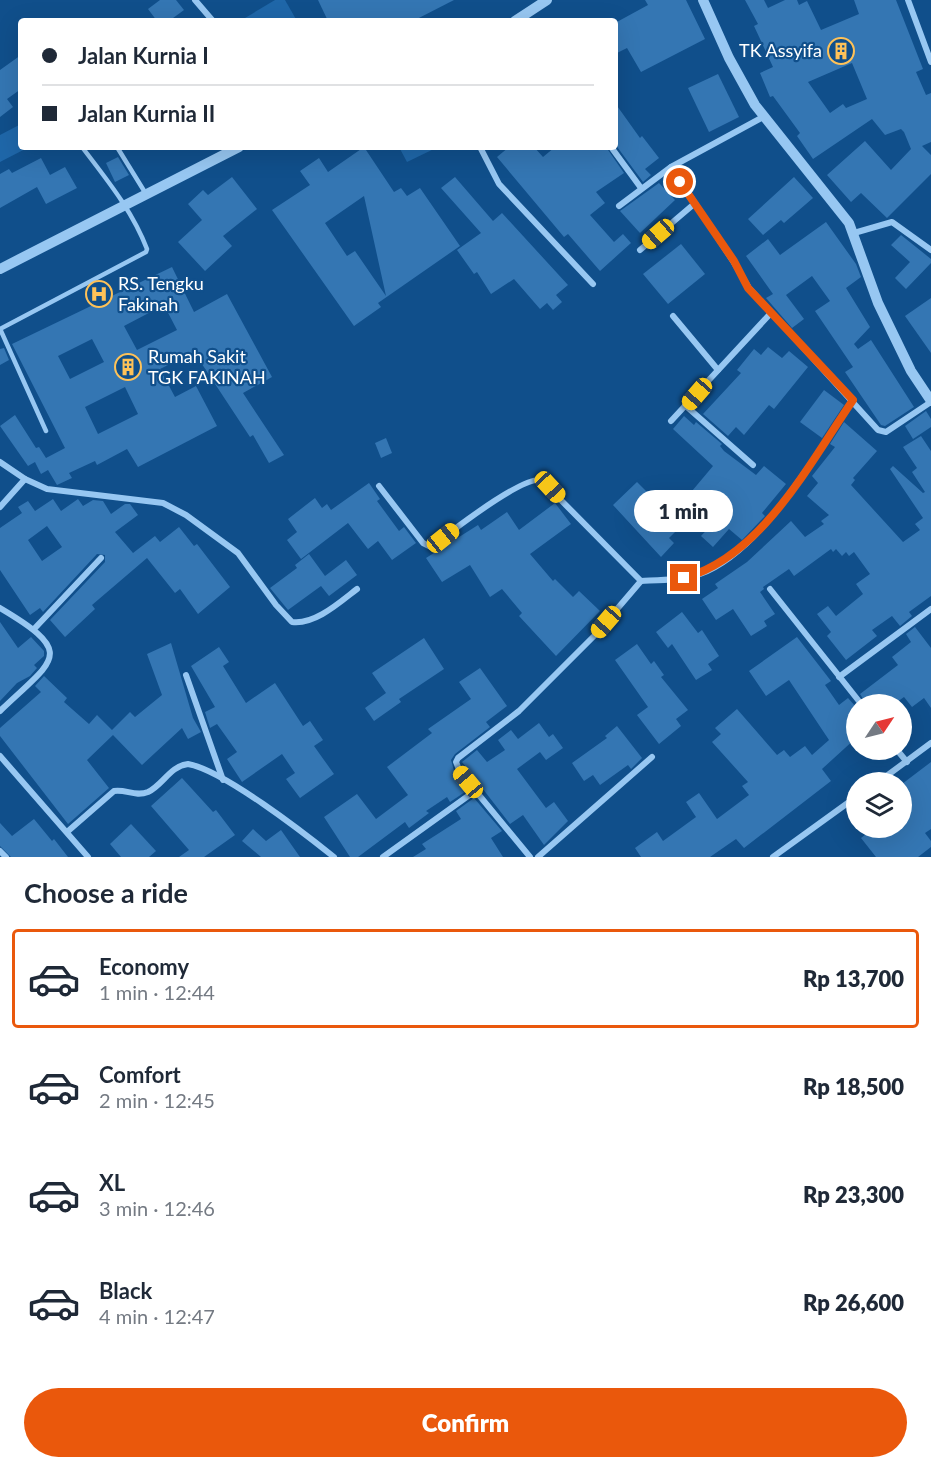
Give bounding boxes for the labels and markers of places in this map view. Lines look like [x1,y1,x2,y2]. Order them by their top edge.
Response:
building icon: TK Assyifa [826,36,856,66]
place label: TK Assyifa [739,39,822,61]
place label: RS. Tengku Fakinah [118,272,204,315]
hospital icon: RS. Tengku Fakinah [84,279,114,309]
place label: Rumah Sakit TGK FAKINAH [148,345,266,388]
building icon: Rumah Sakit TGK FAKINAH [113,352,143,382]

